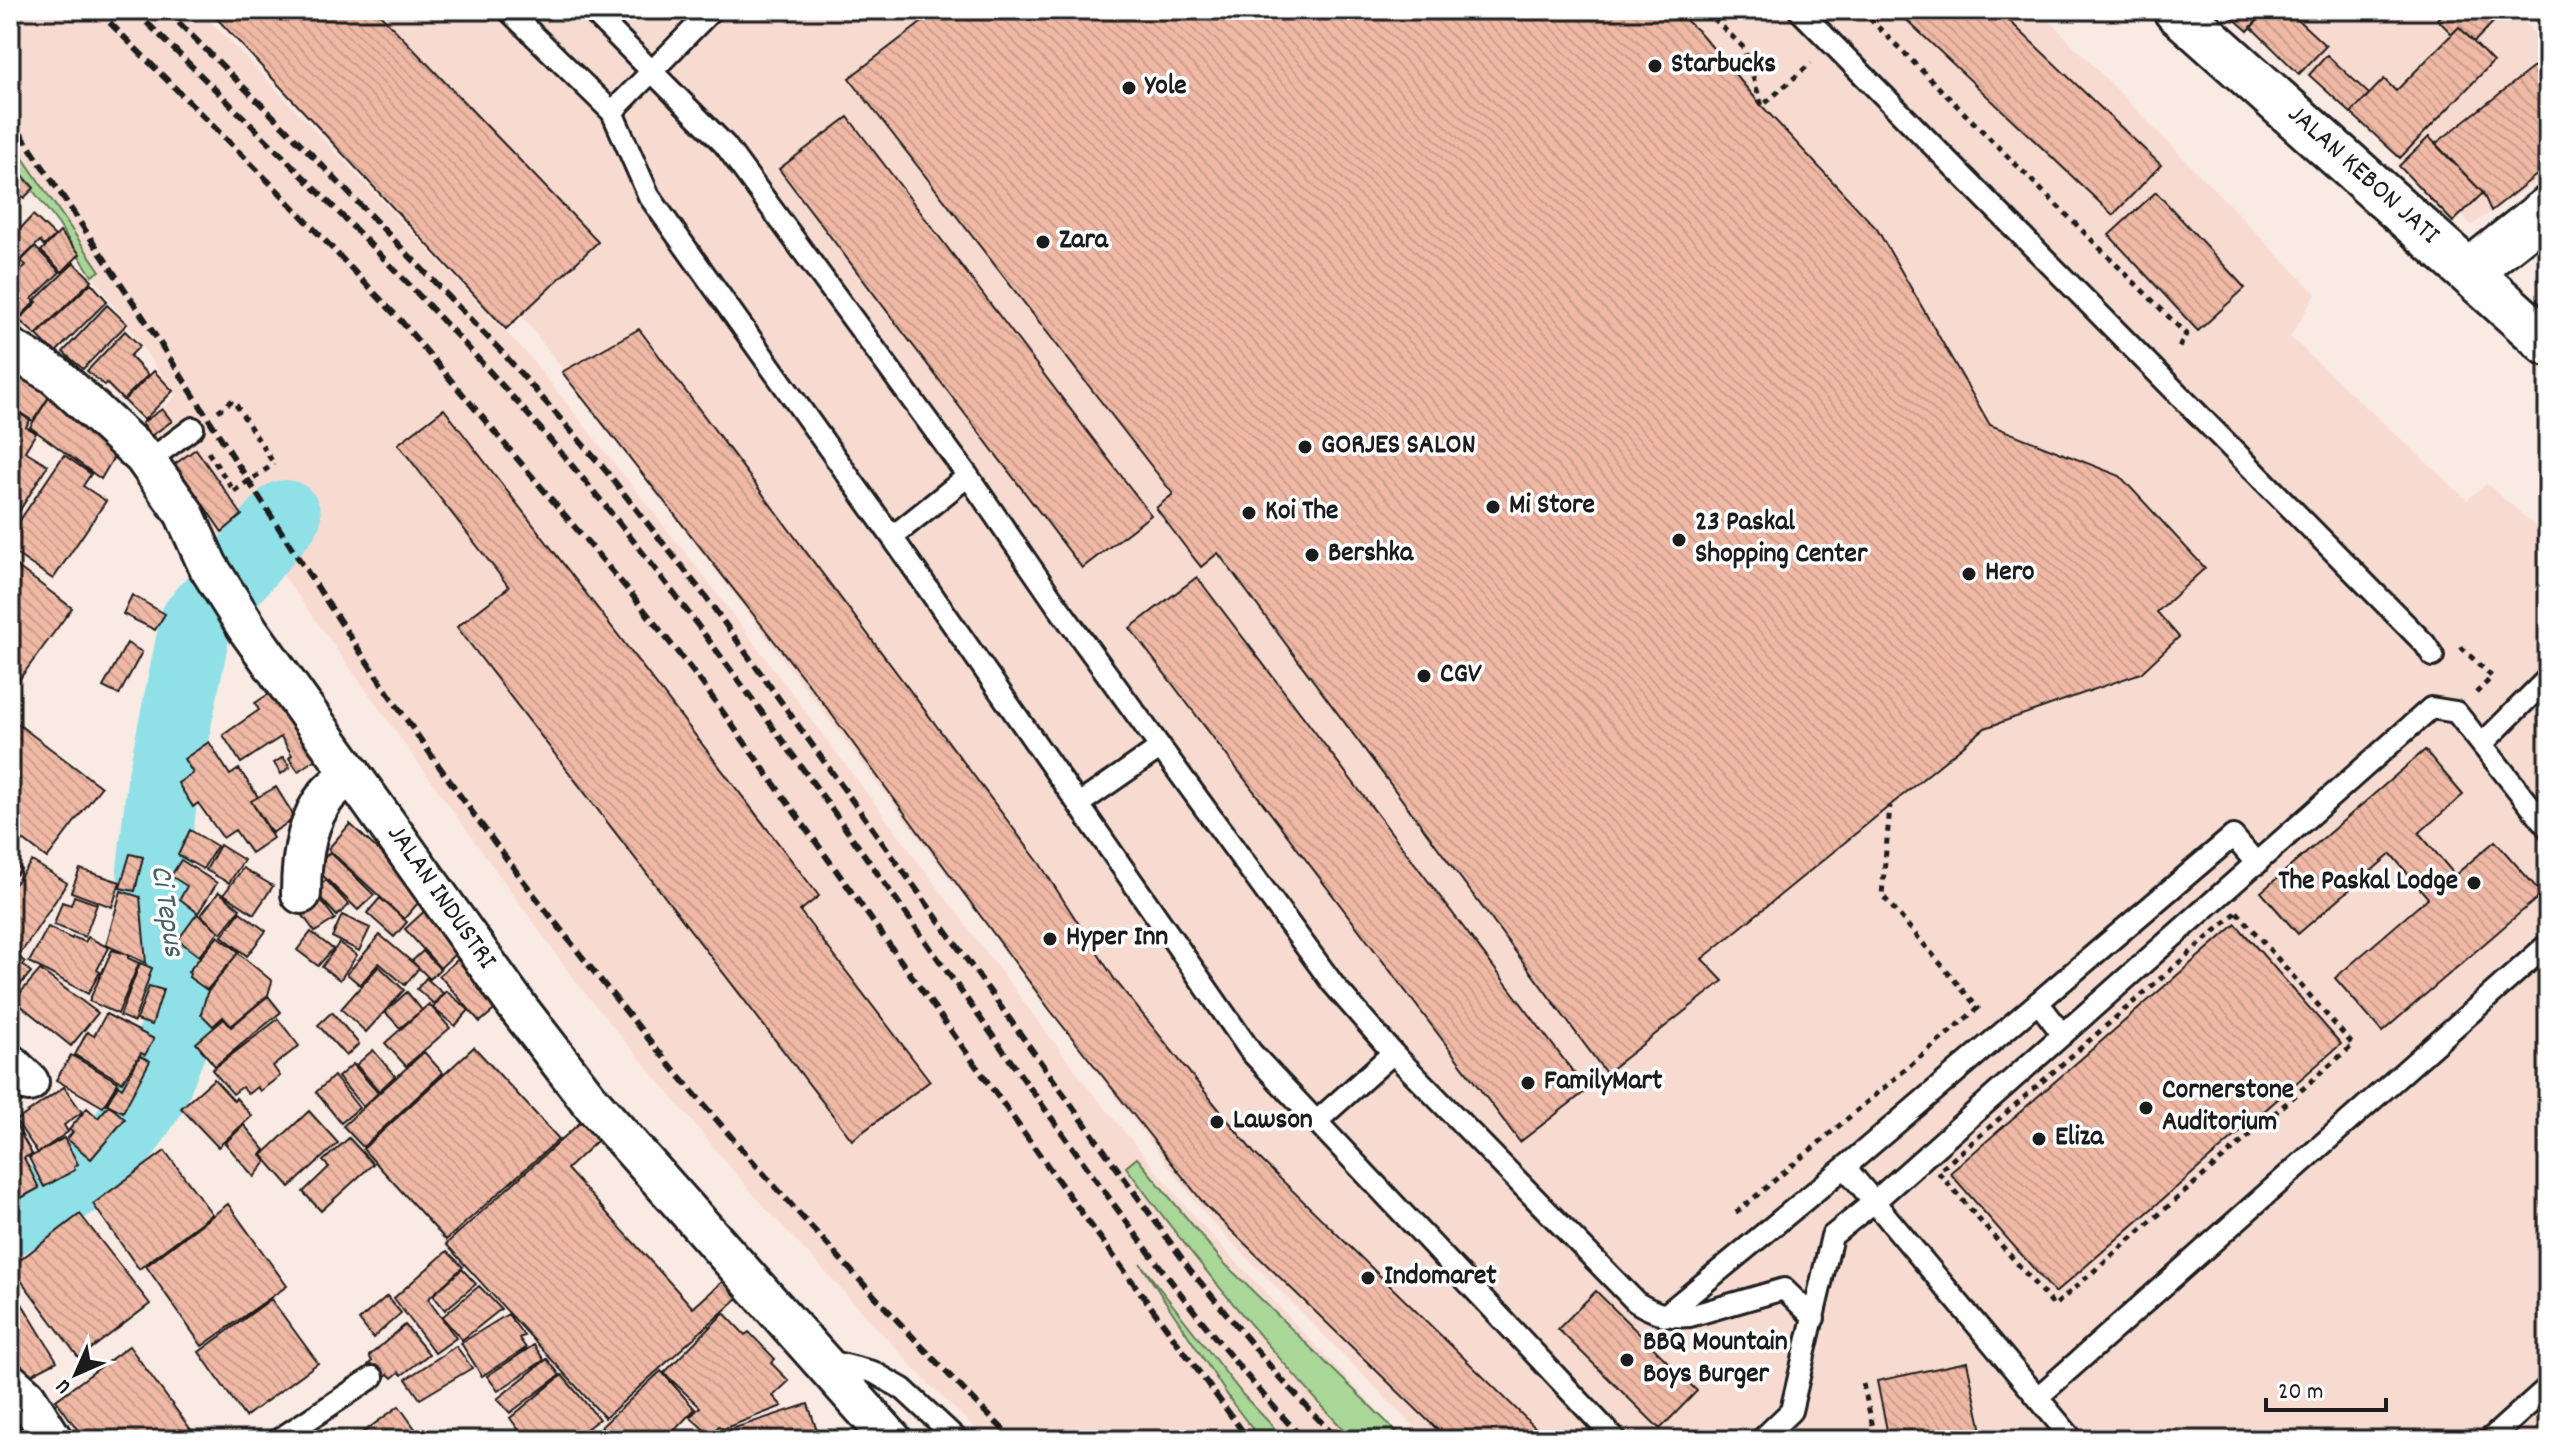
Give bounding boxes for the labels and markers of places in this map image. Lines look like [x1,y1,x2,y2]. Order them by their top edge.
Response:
place label: Starbucks [1671,46,1776,86]
marker: Starbucks [1646,57,1664,75]
place label: Yole [1144,68,1187,108]
marker: Yole [1120,79,1138,97]
place label: Zara [1059,222,1109,262]
marker: Zara [1034,233,1052,251]
place label: GORJES SALON [1321,427,1476,467]
marker: GORJES SALON [1296,438,1314,456]
place label: Mi Store [1509,487,1595,527]
place label: Koi The [1265,493,1338,533]
marker: Mi Store [1484,498,1502,516]
marker: Koi The [1240,504,1258,522]
place label: 23 Paskal Shopping Center [1695,504,1868,576]
marker: 23 Paskal Shopping Center [1670,531,1688,549]
place label: Bershka [1328,535,1414,575]
marker: Bershka [1303,546,1321,564]
place label: Hero [1985,554,2035,594]
marker: Hero [1960,565,1978,583]
place label: CGV [1440,656,1482,696]
marker: CGV [1415,667,1433,685]
place label: The Paskal Lodge [2278,863,2458,903]
marker: The Paskal Lodge [2465,874,2483,892]
place label: Hyper Inn [1066,919,1168,959]
marker: Hyper Inn [1041,930,1059,948]
place label: FamilyMart [1544,1063,1663,1103]
place label: Cornerstone Auditorium [2162,1072,2294,1144]
marker: FamilyMart [1519,1074,1537,1092]
marker: Cornerstone Auditorium [2137,1099,2155,1117]
place label: Lawson [1233,1102,1313,1142]
marker: Lawson [1208,1113,1226,1131]
place label: Eliza [2055,1119,2104,1159]
marker: Eliza [2030,1130,2048,1148]
place label: Indomaret [1384,1258,1497,1298]
marker: Indomaret [1359,1269,1377,1287]
place label: BBQ Mountain Boys Burger [1643,1324,1788,1396]
marker: BBQ Mountain Boys Burger [1618,1351,1636,1369]

